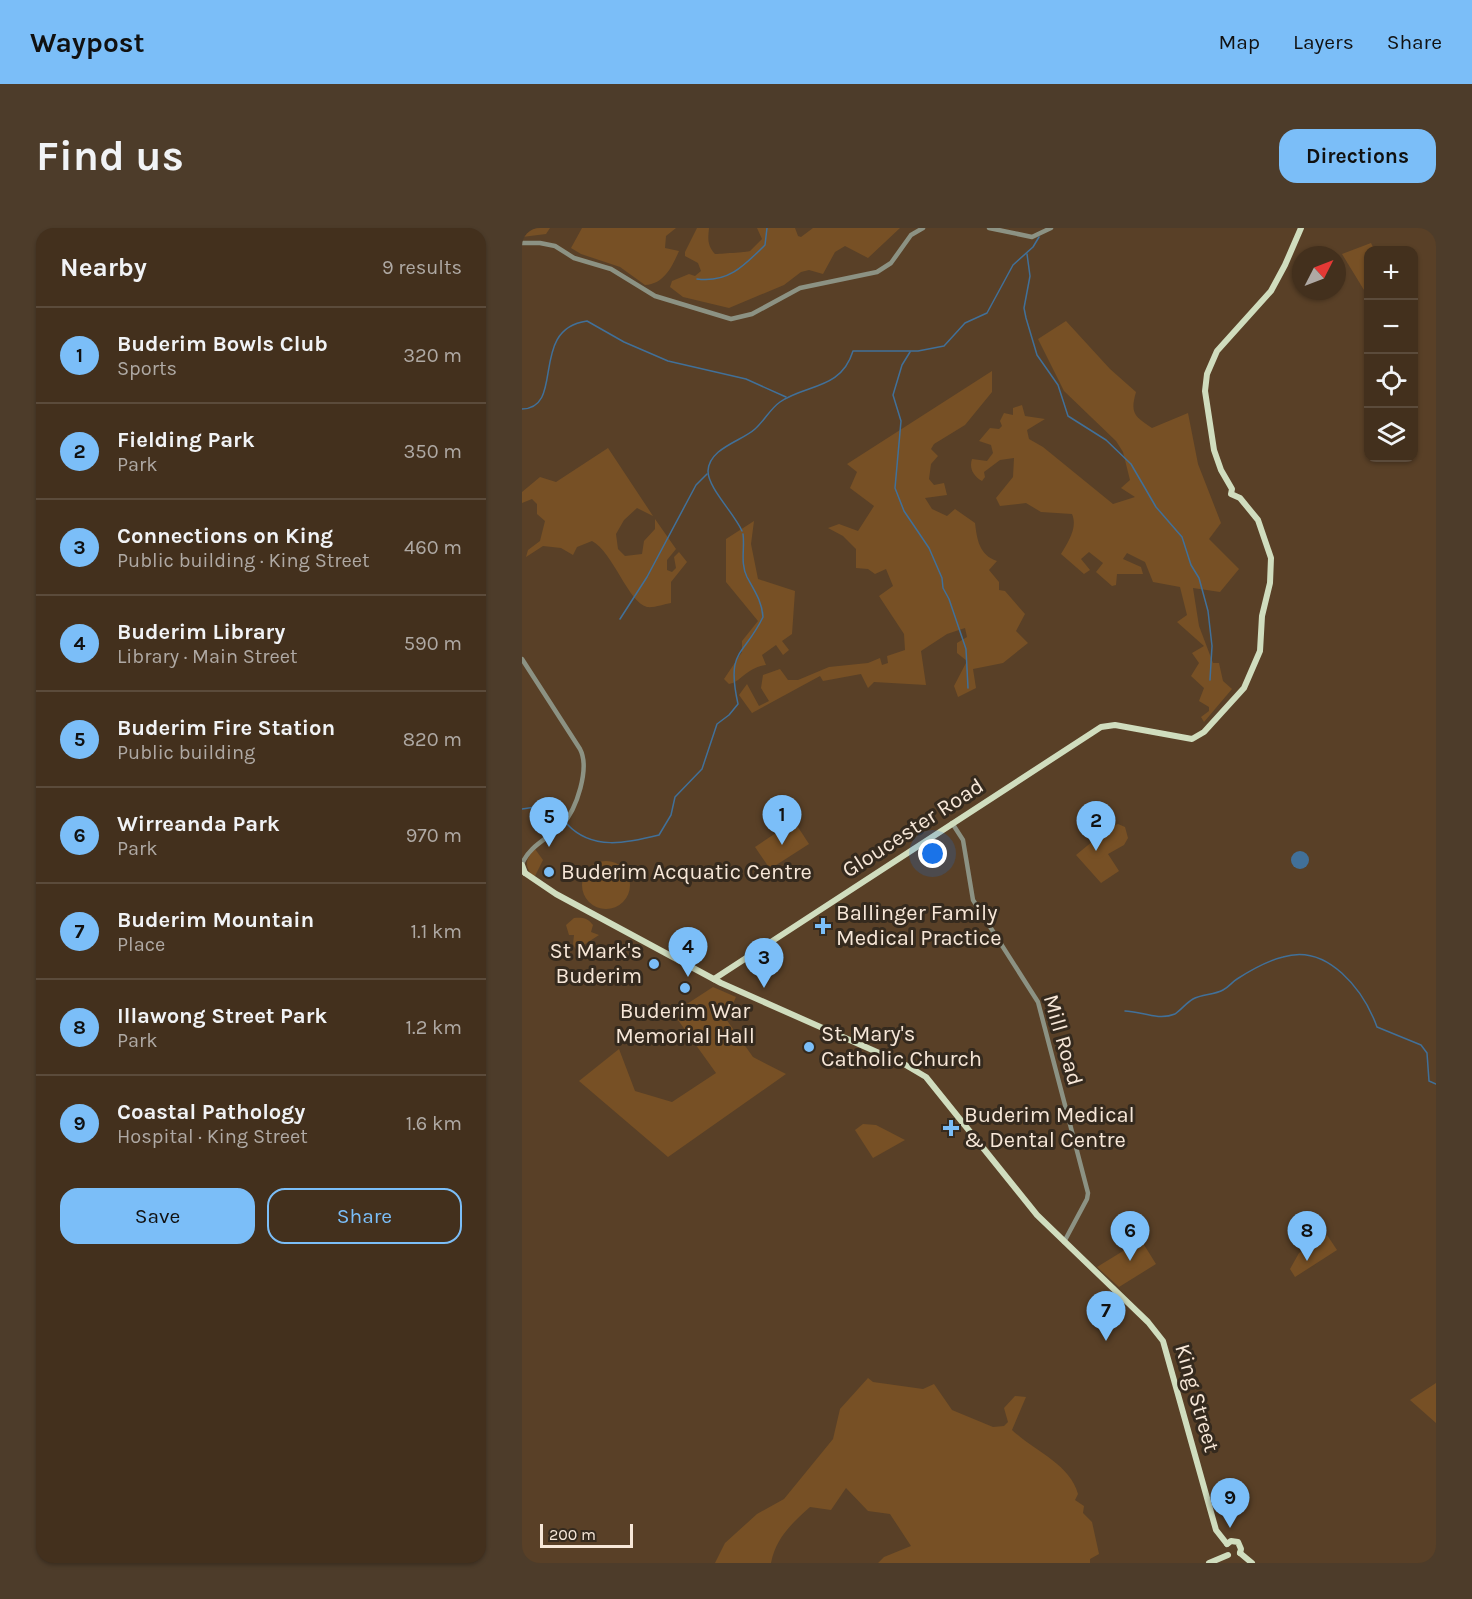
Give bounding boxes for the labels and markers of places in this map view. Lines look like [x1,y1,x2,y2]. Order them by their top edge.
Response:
pin: 1 [762,796,802,845]
pin: 5 [530,798,568,847]
pin: 2 [1076,802,1116,851]
place label: Buderim Acquatic Centre [561,859,812,885]
marker: Buderim Acquatic Centre [542,865,556,879]
place label: Ballinger Family Medical Practice [836,900,1001,951]
marker: Ballinger Family Medical Practice [814,917,832,935]
pin: 4 [668,928,708,977]
place label: St Mark's Buderim [550,938,642,989]
pin: 3 [744,938,784,988]
marker: St Mark's Buderim [647,957,661,971]
marker: Buderim War Memorial Hall [678,981,692,995]
place label: Buderim War Memorial Hall [615,998,755,1049]
place label: St. Mary's Catholic Church [821,1021,982,1072]
marker: St. Mary's Catholic Church [802,1040,816,1054]
place label: Buderim Medical & Dental Centre [964,1102,1135,1153]
marker: Buderim Medical & Dental Centre [942,1119,960,1137]
pin: 6 [1110,1212,1150,1261]
pin: 8 [1288,1212,1326,1261]
pin: 7 [1086,1292,1126,1341]
pin: 9 [1210,1478,1250,1528]

